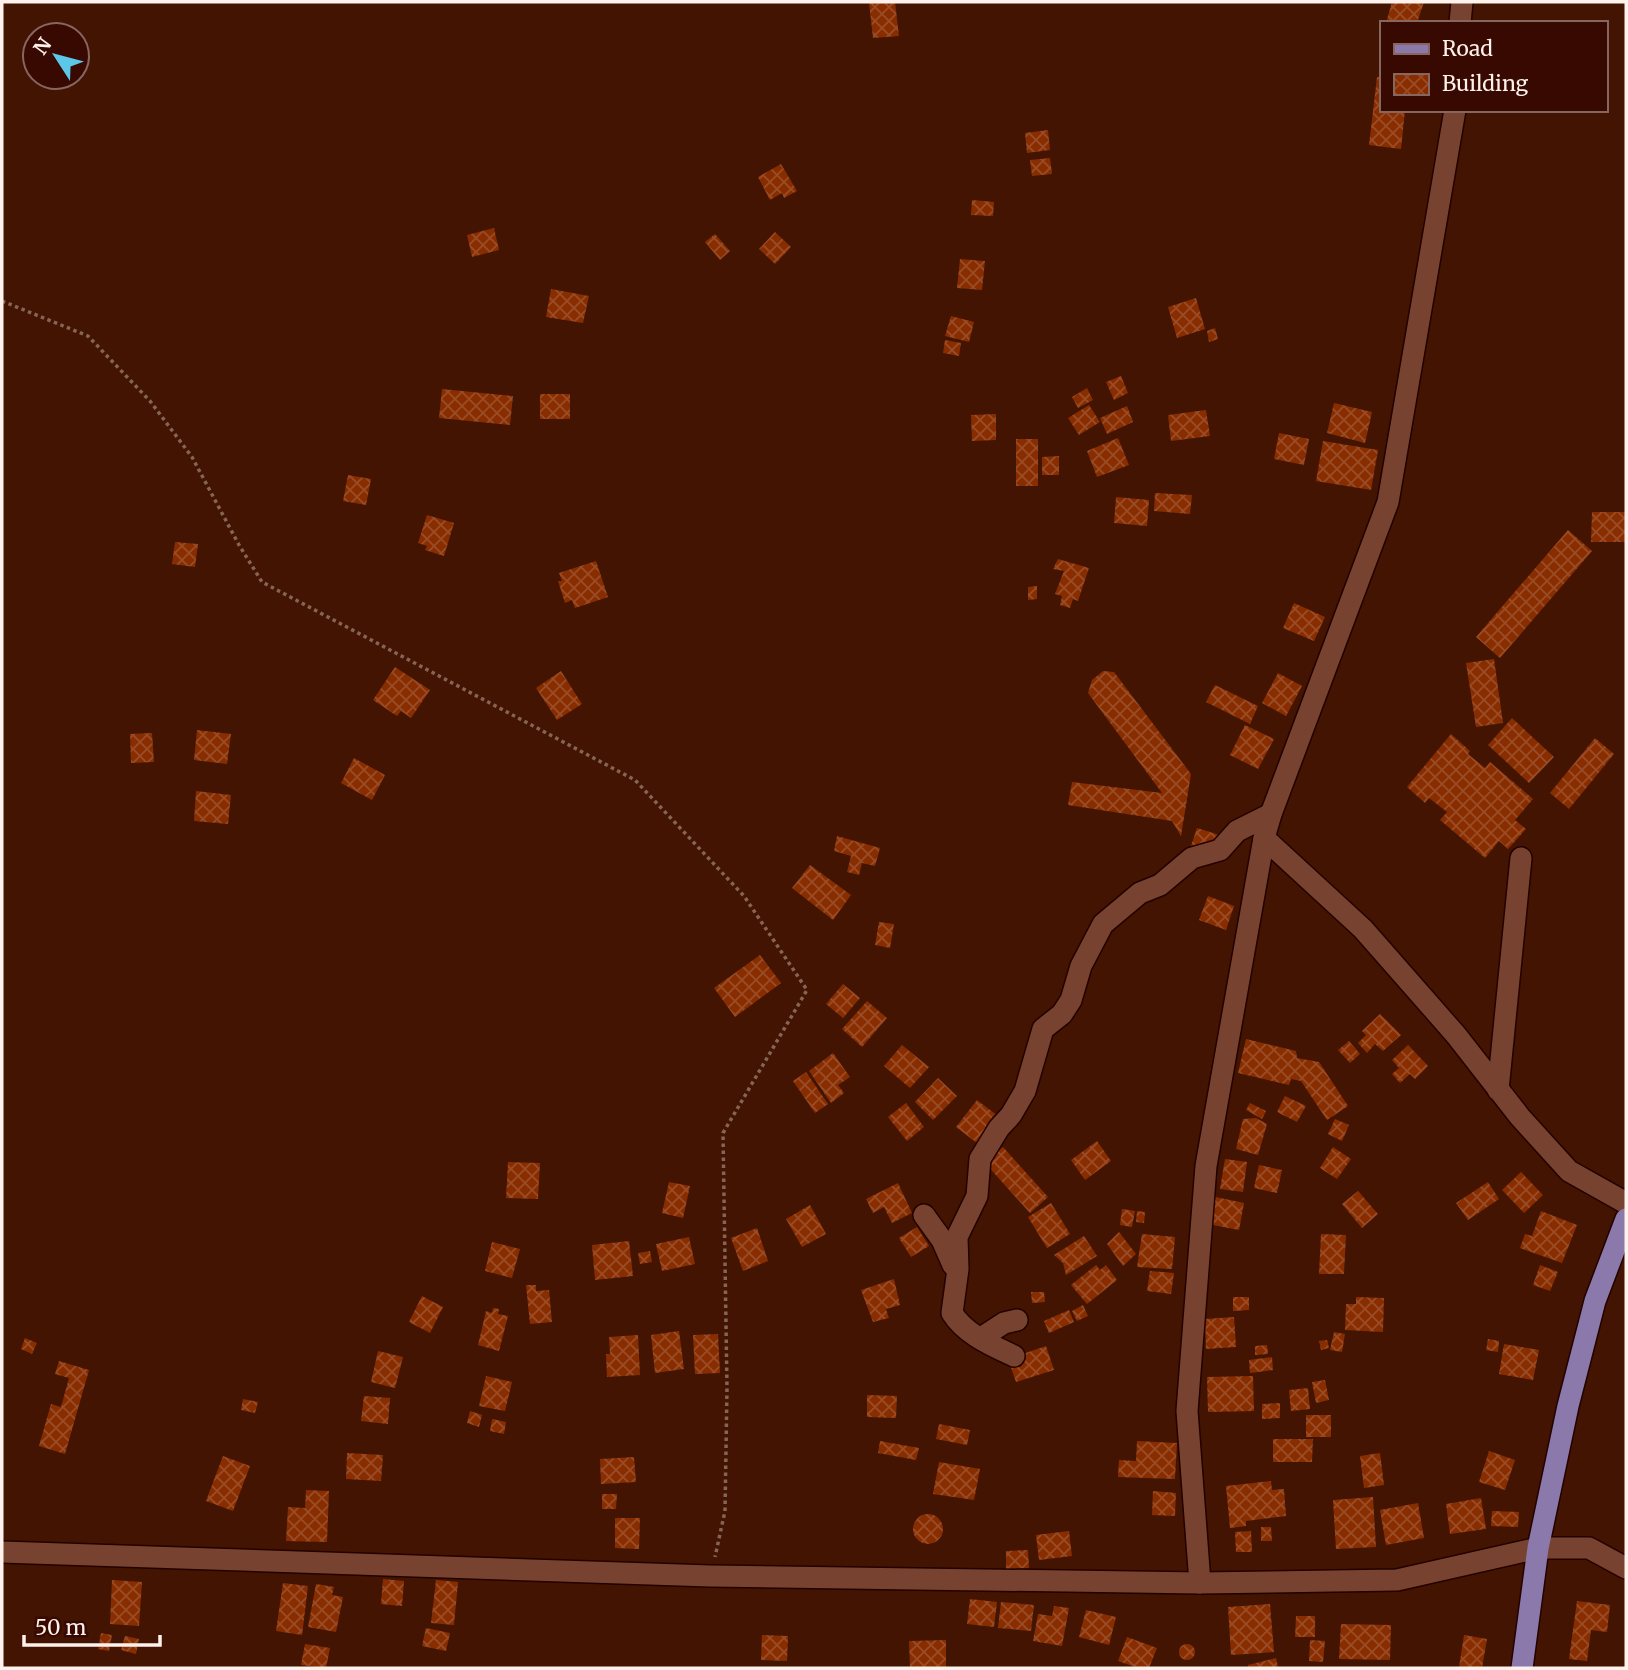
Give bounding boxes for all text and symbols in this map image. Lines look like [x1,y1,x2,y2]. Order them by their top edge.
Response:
north arrow [21,21,91,91]
legend [1380,21,1607,112]
text: N [28,33,56,59]
text: Road [1442,35,1493,62]
text: Building [1442,70,1529,97]
scale bar [24,1604,161,1648]
text: 50 m [35,1614,86,1641]

